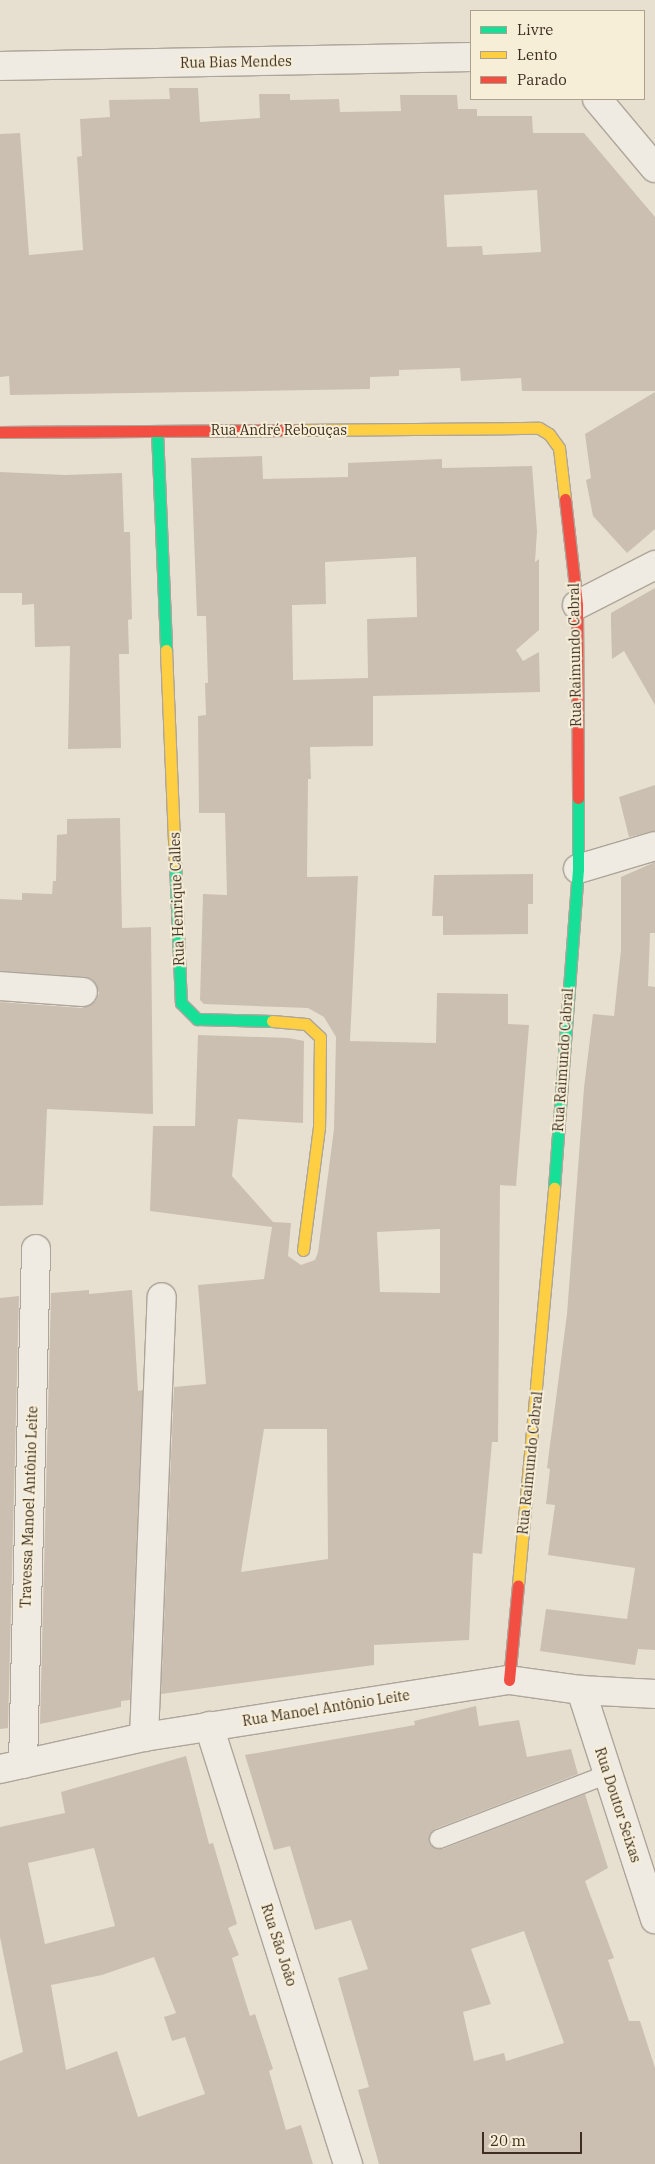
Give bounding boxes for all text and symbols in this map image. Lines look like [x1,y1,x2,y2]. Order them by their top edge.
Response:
legend [470,10,645,100]
text: Livre [517,20,553,39]
text: Lento [517,45,557,64]
street label: Rua Bias Mendes [180,53,292,71]
text: Parado [517,70,567,89]
street label: Rua André Rebouças [211,422,347,438]
street label: Rua Raimundo Cabral [565,583,585,727]
street label: Rua Henrique Calles [166,832,188,966]
street label: Rua Raimundo Cabral [550,988,576,1132]
street label: Rua Raimundo Cabral [514,1391,546,1535]
street label: Travessa Manoel Antônio Leite [17,1406,41,1608]
street label: Rua Manoel Antônio Leite [241,1686,411,1730]
street label: Rua Doutor Seixas [591,1745,645,1865]
street label: Rua São João [258,1902,300,1988]
scale bar [485,2122,585,2154]
text: 20 m [490,2131,526,2150]

